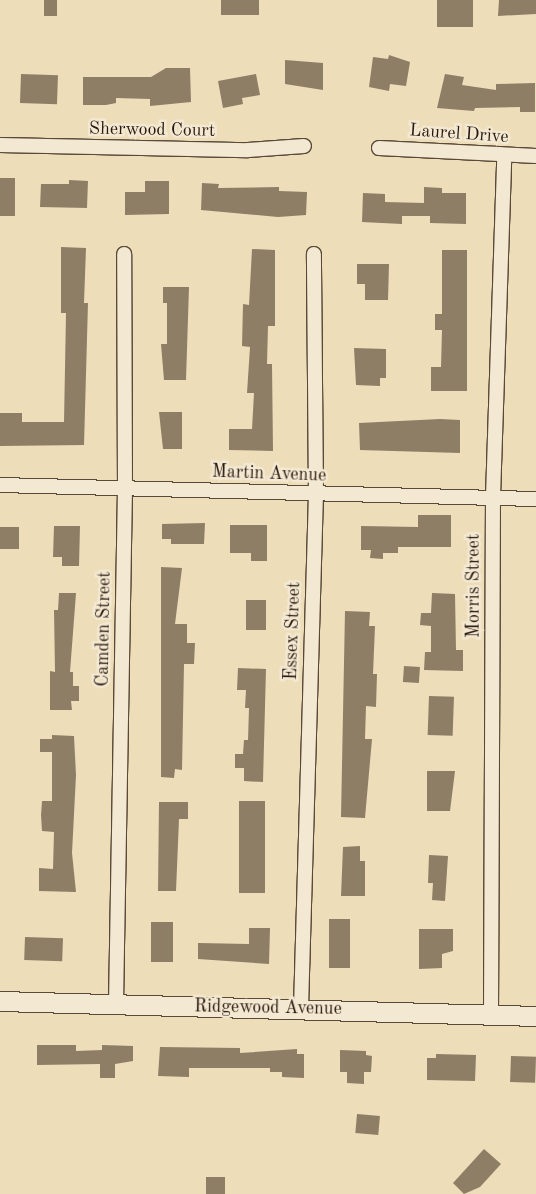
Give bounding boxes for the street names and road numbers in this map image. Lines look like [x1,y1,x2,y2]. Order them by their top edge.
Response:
street label: Sherwood Court [89,118,215,142]
street label: Laurel Drive [409,120,509,148]
street label: Martin Avenue [211,461,327,487]
street label: Morris Street [463,534,485,638]
street label: Camden Street [92,571,116,687]
street label: Essex Street [280,581,306,681]
street label: Ridgewood Avenue [194,996,342,1020]

